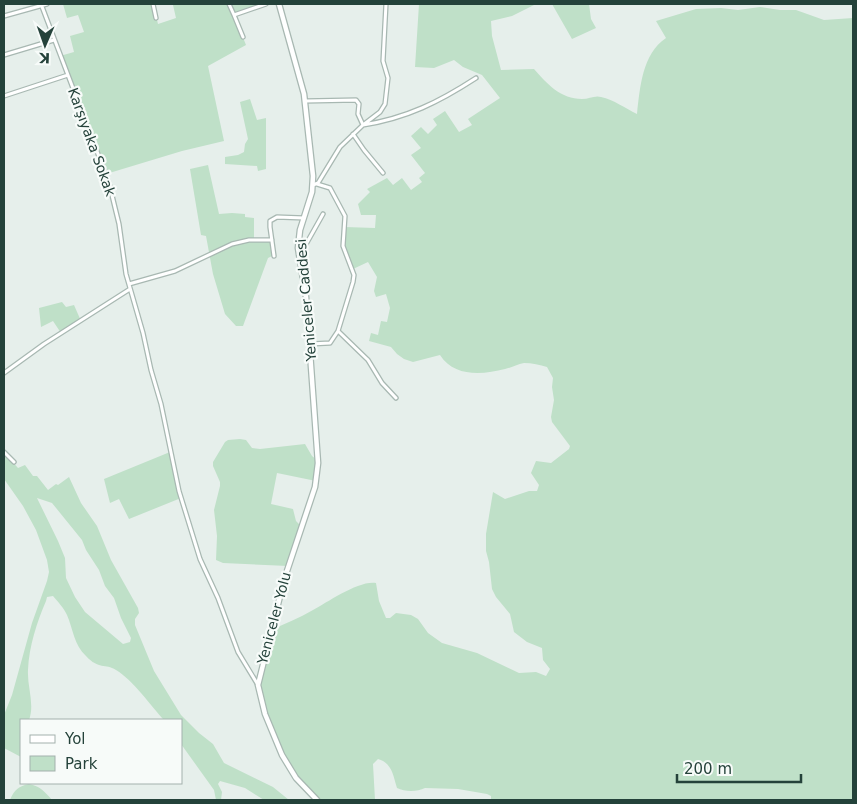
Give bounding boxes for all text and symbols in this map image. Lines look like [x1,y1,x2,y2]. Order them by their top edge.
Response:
north arrow [20,20,70,70]
text: K [38,50,50,66]
street label: Karşıyaka Sokak [65,86,119,199]
street label: Yeniceler Caddesi [293,238,319,363]
street label: Yeniceler Yolu [254,570,294,667]
legend [20,719,182,784]
text: Yol [64,730,86,748]
scale bar [677,752,801,784]
text: Park [65,755,98,773]
text: 200 m [684,760,732,778]

